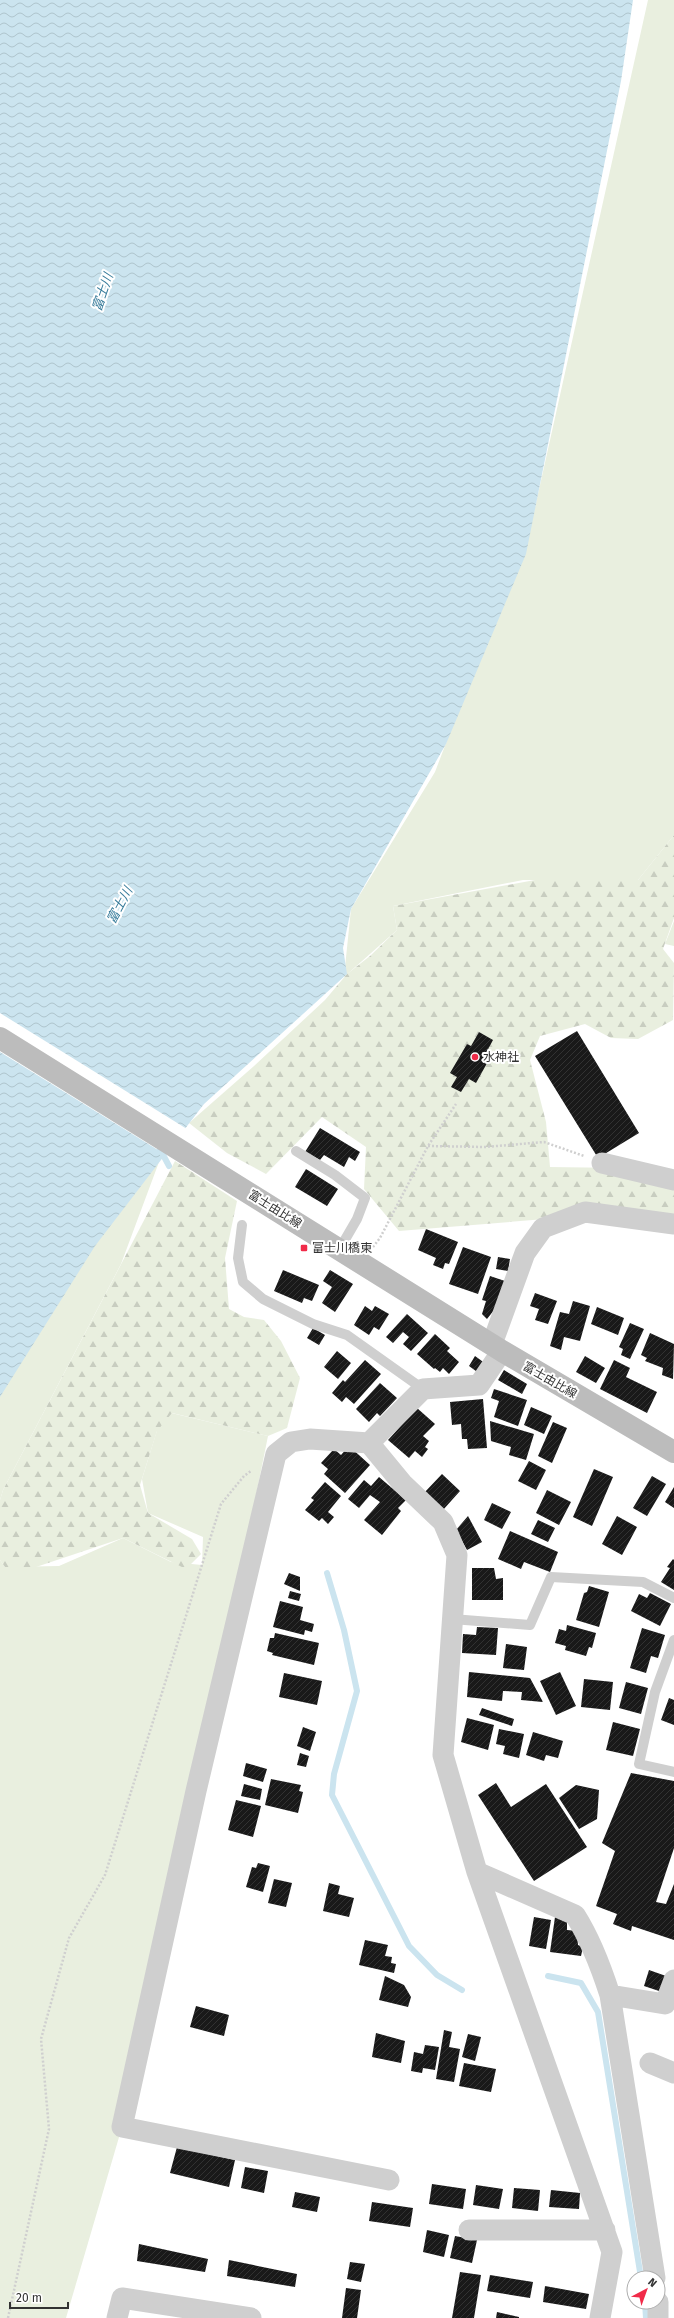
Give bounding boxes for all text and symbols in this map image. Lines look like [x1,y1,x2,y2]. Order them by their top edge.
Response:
water label: 富士川 [89,269,117,313]
water label: 富士川 [104,883,136,926]
place label: 水神社 [483,1050,519,1064]
marker: 水神社 [470,1052,480,1062]
street label: 富士由比線 [246,1187,304,1231]
place label: 富士川橋東 [312,1241,372,1255]
marker: 富士川橋東 [299,1243,309,1253]
street label: 富士由比線 [521,1359,579,1401]
north arrow [626,2270,666,2310]
text: N [645,2276,659,2290]
scale bar [10,2284,68,2310]
text: 20 m [16,2291,42,2305]

